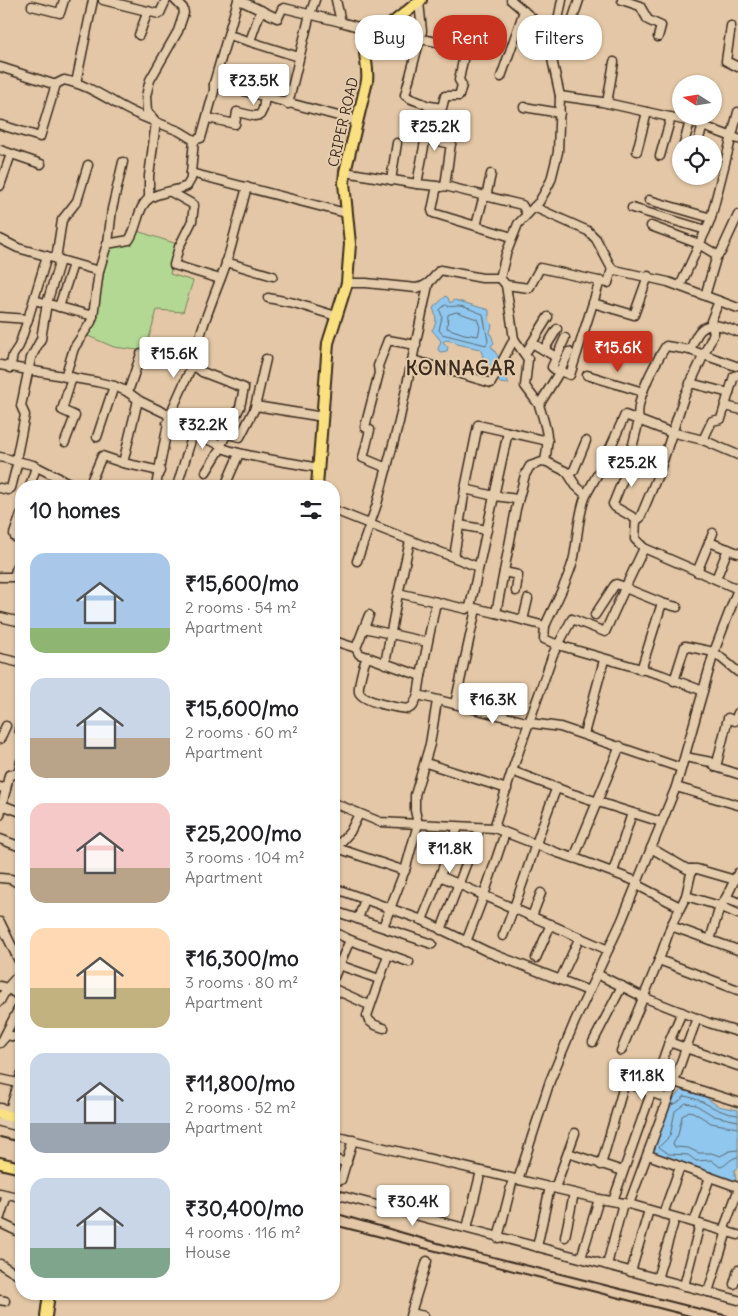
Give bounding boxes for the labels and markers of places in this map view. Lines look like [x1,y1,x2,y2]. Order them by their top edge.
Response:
pin: ₹23.5K [213,64,295,106]
pin: ₹25.2K [394,110,476,152]
pin: ₹15.6K [577,330,659,373]
pin: ₹15.6K [133,336,215,379]
pin: ₹32.2K [162,408,244,450]
pin: ₹25.2K [591,446,673,488]
pin: ₹16.3K [452,682,534,725]
pin: ₹11.8K [409,832,491,874]
pin: ₹11.8K [601,1058,683,1101]
pin: ₹30.4K [372,1184,454,1227]

